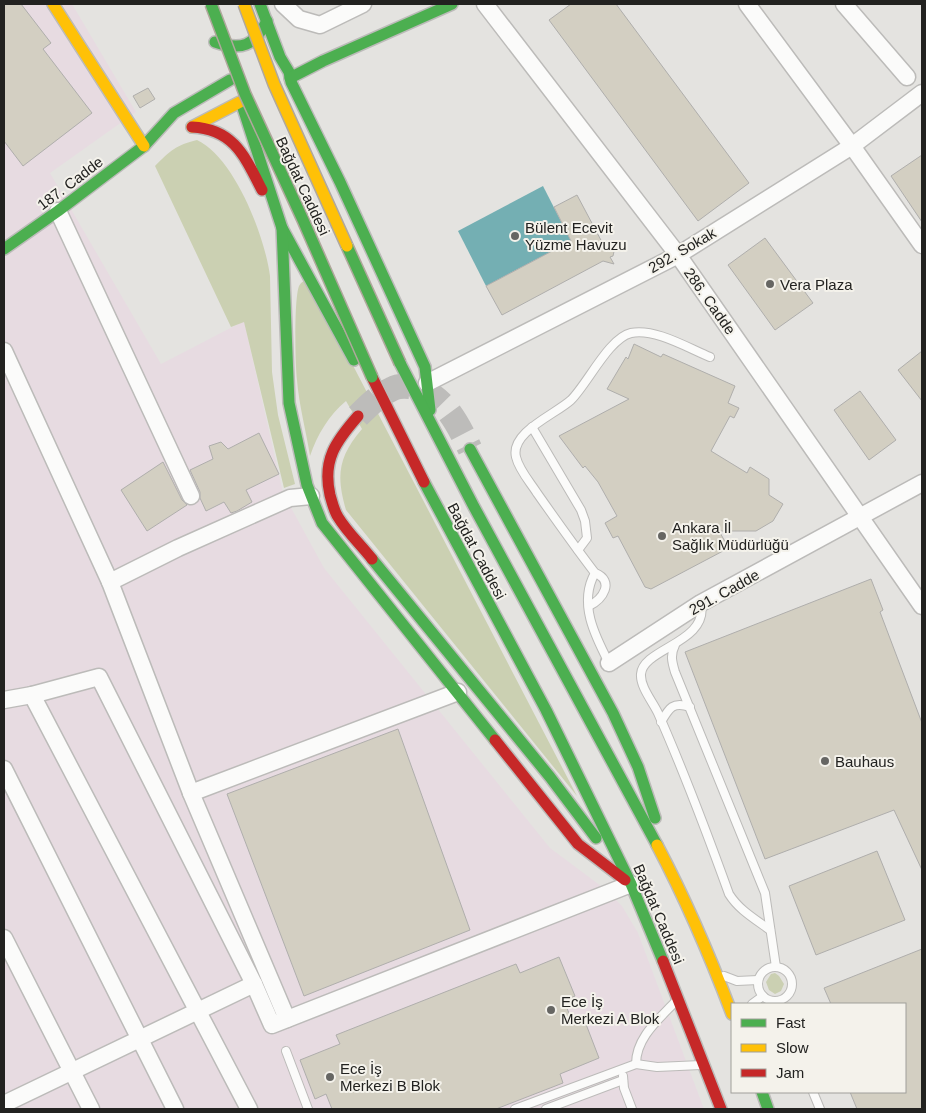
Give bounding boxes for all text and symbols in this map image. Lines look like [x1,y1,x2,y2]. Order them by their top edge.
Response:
street label: Bağdat Caddesi [273,134,333,238]
street label: 187. Cadde [34,153,106,213]
place label: Bülent Ecevit Yüzme Havuzu [525,219,627,253]
street label: 292. Sokak [645,224,719,276]
marker: Bülent Ecevit Yüzme Havuzu [509,230,521,242]
street label: 286. Cadde [681,264,739,338]
place label: Vera Plaza [780,276,853,293]
marker: Vera Plaza [764,278,776,290]
street label: Bağdat Caddesi [444,500,510,602]
place label: Ankara İl Sağlık Müdürlüğü [672,519,789,553]
marker: Ankara İl Sağlık Müdürlüğü [656,530,668,542]
street label: 291. Cadde [686,566,762,618]
place label: Bauhaus [835,753,894,770]
marker: Bauhaus [819,755,831,767]
street label: Bağdat Caddesi [630,862,688,966]
place label: Ece İş Merkezi A Blok [561,993,660,1027]
legend [731,1003,906,1093]
marker: Ece İş Merkezi A Blok [545,1004,557,1016]
text: Fast [776,1014,806,1031]
text: Slow [776,1039,809,1056]
place label: Ece İş Merkezi B Blok [340,1060,441,1094]
text: Jam [776,1064,804,1081]
marker: Ece İş Merkezi B Blok [324,1071,336,1083]

